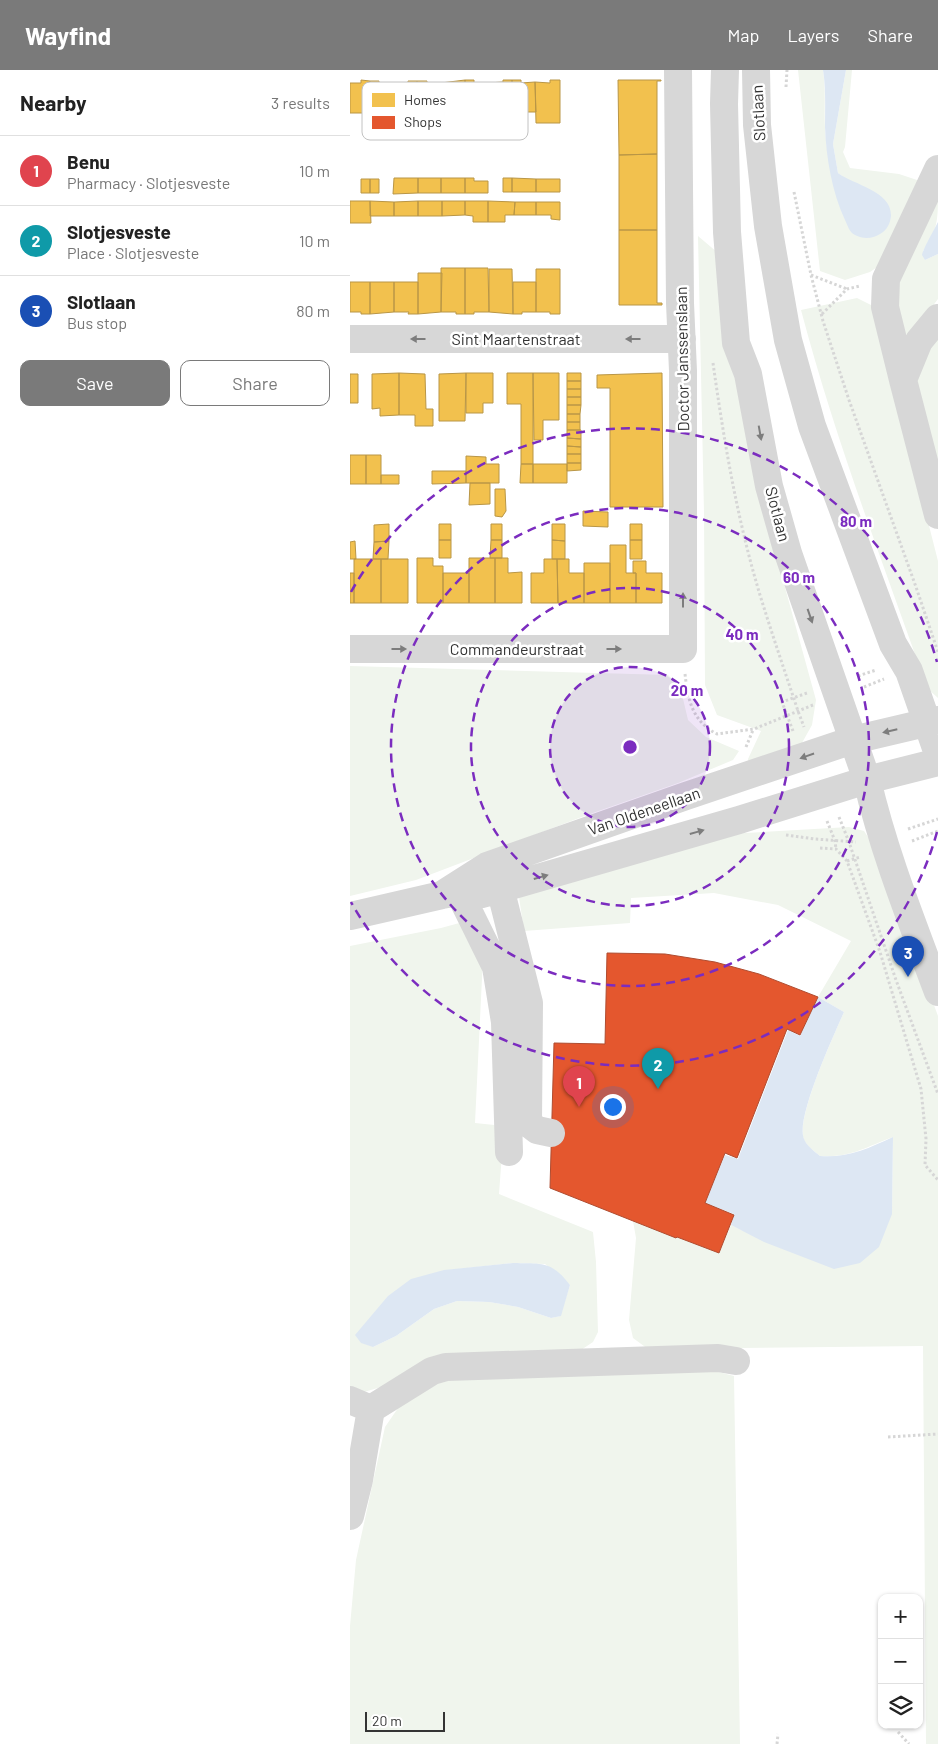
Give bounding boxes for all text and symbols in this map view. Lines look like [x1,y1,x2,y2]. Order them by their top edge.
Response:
text: Wayfind [25,21,111,50]
text: Map [727,24,759,46]
text: Layers [787,24,840,46]
text: Share [868,24,913,46]
legend [362,82,528,140]
street label: Slotlaan [747,84,768,142]
text: Nearby [20,90,86,115]
text: Homes [404,91,447,108]
text: 3 results [271,93,330,112]
text: Shops [404,113,442,130]
text: Benu [67,150,110,173]
text: 1 [33,161,39,180]
text: 10 m [299,161,330,180]
text: Pharmacy · Slotjesveste [67,173,230,192]
text: Slotjesveste [67,220,171,243]
text: 2 [32,231,40,250]
text: 10 m [299,231,330,250]
text: Place · Slotjesveste [67,243,199,262]
street label: Doctor Janssenslaan [671,286,692,432]
text: Slotlaan [67,290,136,313]
text: 3 [32,301,40,320]
text: 80 m [296,301,330,320]
text: Bus stop [67,313,127,332]
street label: Sint Maartenstraat [451,329,581,348]
one-way arrow [410,335,426,343]
one-way arrow [625,335,641,343]
button: Save [20,360,170,406]
button: Share [180,360,330,406]
one-way arrow [756,426,764,442]
street label: Slotlaan [762,484,795,543]
text: 80 m [840,512,872,530]
text: 60 m [783,568,815,586]
one-way arrow [679,592,687,608]
one-way arrow [807,608,814,623]
text: 40 m [725,625,759,643]
street label: Commandeurstraat [450,639,584,658]
one-way arrow [391,645,407,653]
one-way arrow [606,645,622,653]
text: 20 m [671,681,703,699]
one-way arrow [882,727,897,735]
centre of rings [621,738,639,756]
one-way arrow [799,753,814,760]
street label: Van Oldeneellaan [585,782,702,839]
one-way arrow [689,827,704,835]
one-way arrow [533,873,548,881]
pin: 3 [892,936,924,977]
pin: 2 [642,1048,674,1089]
pin: 1 [563,1066,595,1107]
your location [600,1094,626,1120]
map controls [878,1594,923,1729]
button: + [878,1594,923,1639]
button: − [878,1639,923,1684]
button: layers [878,1684,923,1729]
scale bar [365,1709,445,1732]
text: 20 m [372,1712,402,1729]

